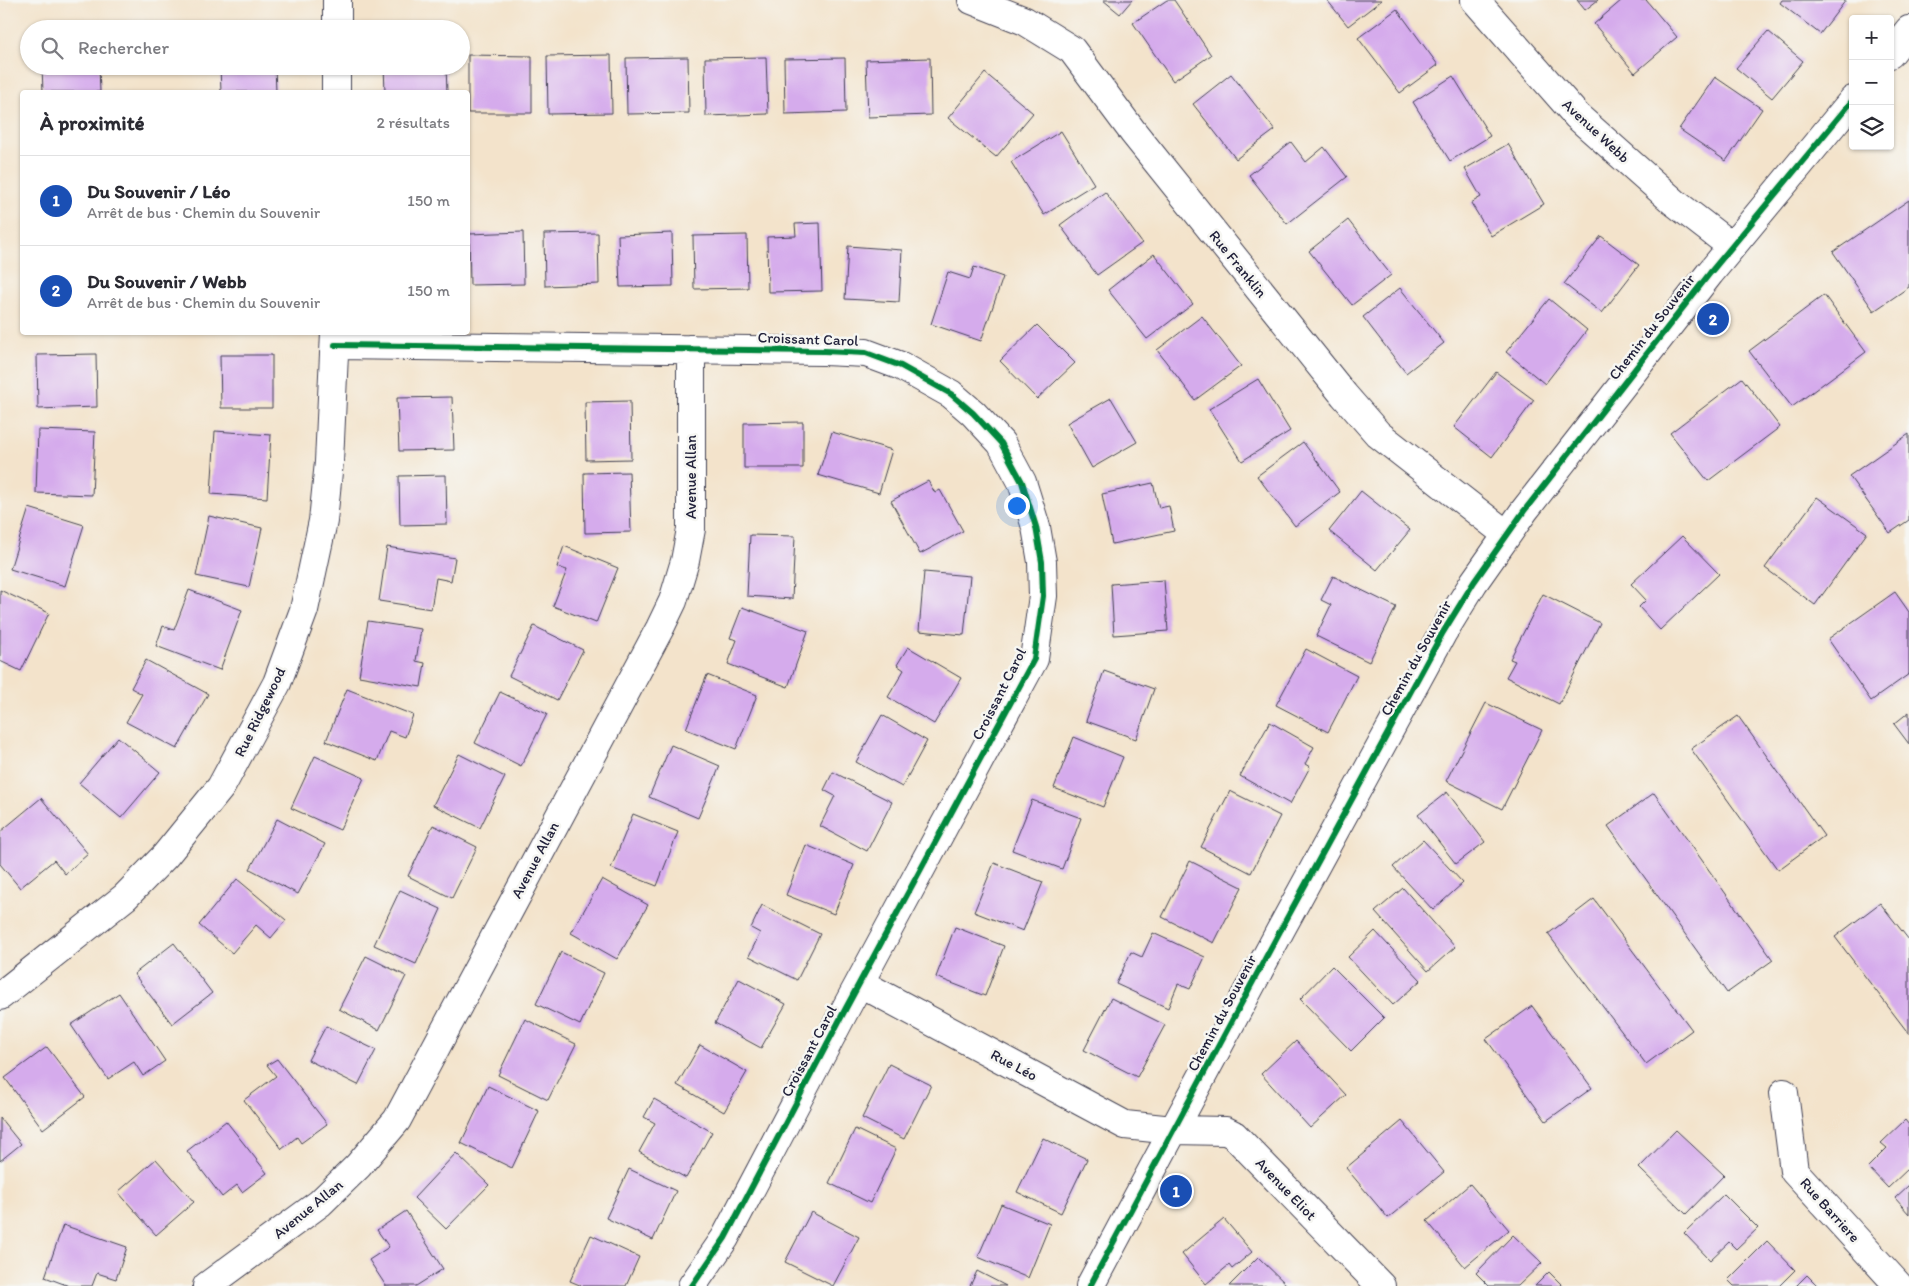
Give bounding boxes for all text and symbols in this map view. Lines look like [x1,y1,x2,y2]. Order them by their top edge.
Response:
map controls [1849,15,1894,150]
button: + [1849,15,1894,60]
search box [20,20,470,75]
icon: search [38,34,66,62]
text: Rechercher [78,36,169,59]
button: − [1849,60,1894,105]
street label: Avenue Webb [1559,95,1634,167]
button: layers [1849,105,1894,150]
text: À proximité [40,110,145,135]
text: 2 résultats [376,113,450,132]
text: Du Souvenir / Léo [87,180,231,203]
text: 1 [52,191,60,210]
text: 150 m [407,191,450,210]
text: Arrêt de bus · Chemin du Souvenir [87,203,320,222]
street label: Rue Franklin [1205,227,1271,301]
text: Du Souvenir / Webb [87,270,247,293]
street label: Chemin du Souvenir [1605,270,1699,384]
text: 2 [52,281,60,300]
text: 150 m [407,281,450,300]
text: Arrêt de bus · Chemin du Souvenir [87,293,320,312]
pin: 2 [1697,300,1729,338]
street label: Croissant Carol [757,328,860,350]
street label: Avenue Allan [682,435,700,519]
your location [1004,493,1030,519]
street label: Chemin du Souvenir [1377,597,1455,719]
street label: Croissant Carol [968,644,1030,743]
street label: Rue Ridgewood [230,663,290,760]
street label: Avenue Allan [507,819,563,901]
street label: Chemin du Souvenir [1184,952,1260,1074]
street label: Croissant Carol [777,1002,841,1100]
street label: Rue Léo [988,1045,1040,1085]
street label: Avenue Eliot [1252,1154,1320,1224]
pin: 1 [1160,1172,1192,1210]
street label: Rue Barriere [1796,1174,1864,1246]
street label: Avenue Allan [270,1176,346,1242]

